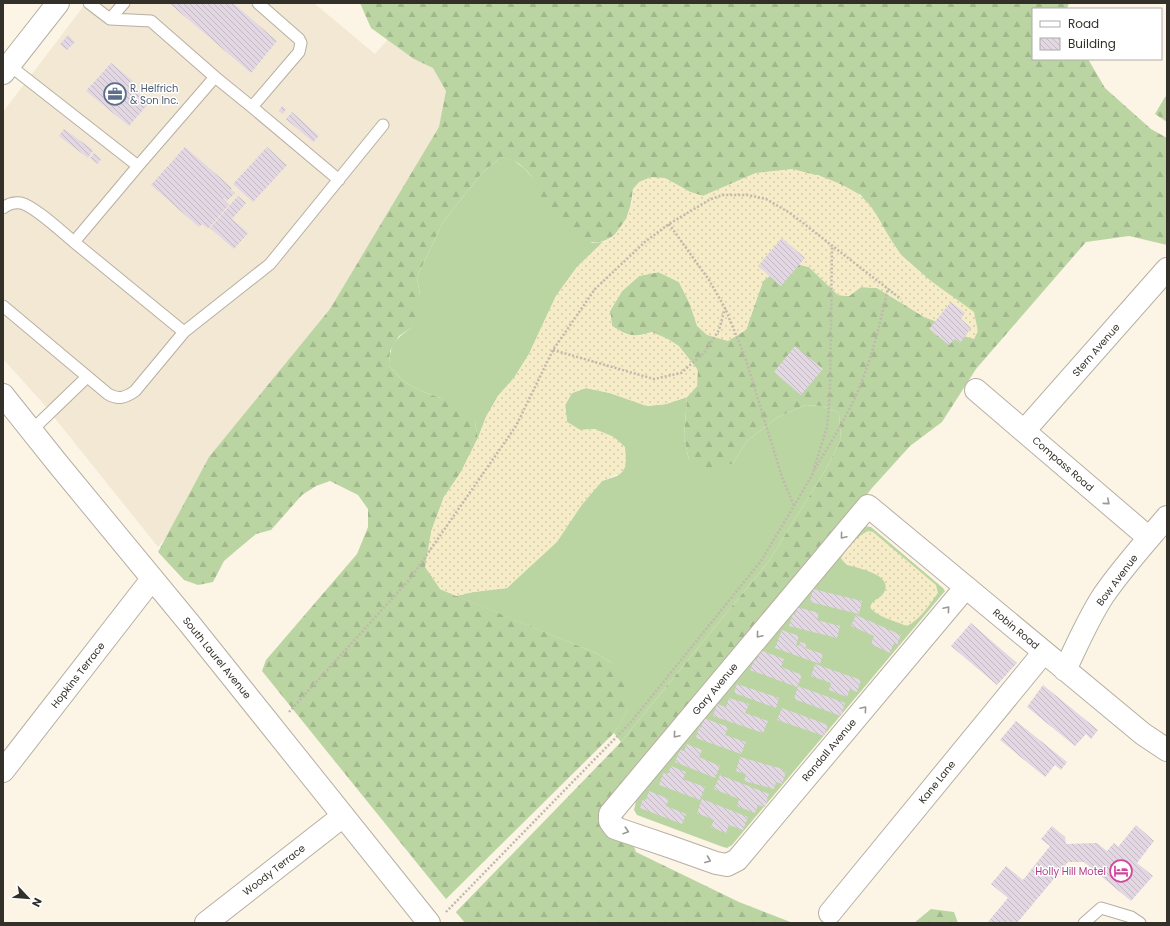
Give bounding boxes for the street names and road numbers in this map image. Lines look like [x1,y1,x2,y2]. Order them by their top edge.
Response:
street label: Stern Avenue [1069,320,1123,380]
street label: Compass Road [1029,433,1097,495]
street label: Bow Avenue [1093,551,1141,609]
street label: Robin Road [989,605,1043,653]
street label: South Laurel Avenue [179,614,255,702]
street label: Hopkins Terrace [47,639,109,711]
street label: Gary Avenue [689,660,741,718]
street label: Randall Avenue [798,715,860,785]
street label: Kane Lane [915,757,959,807]
street label: Woody Terrace [240,841,308,899]

